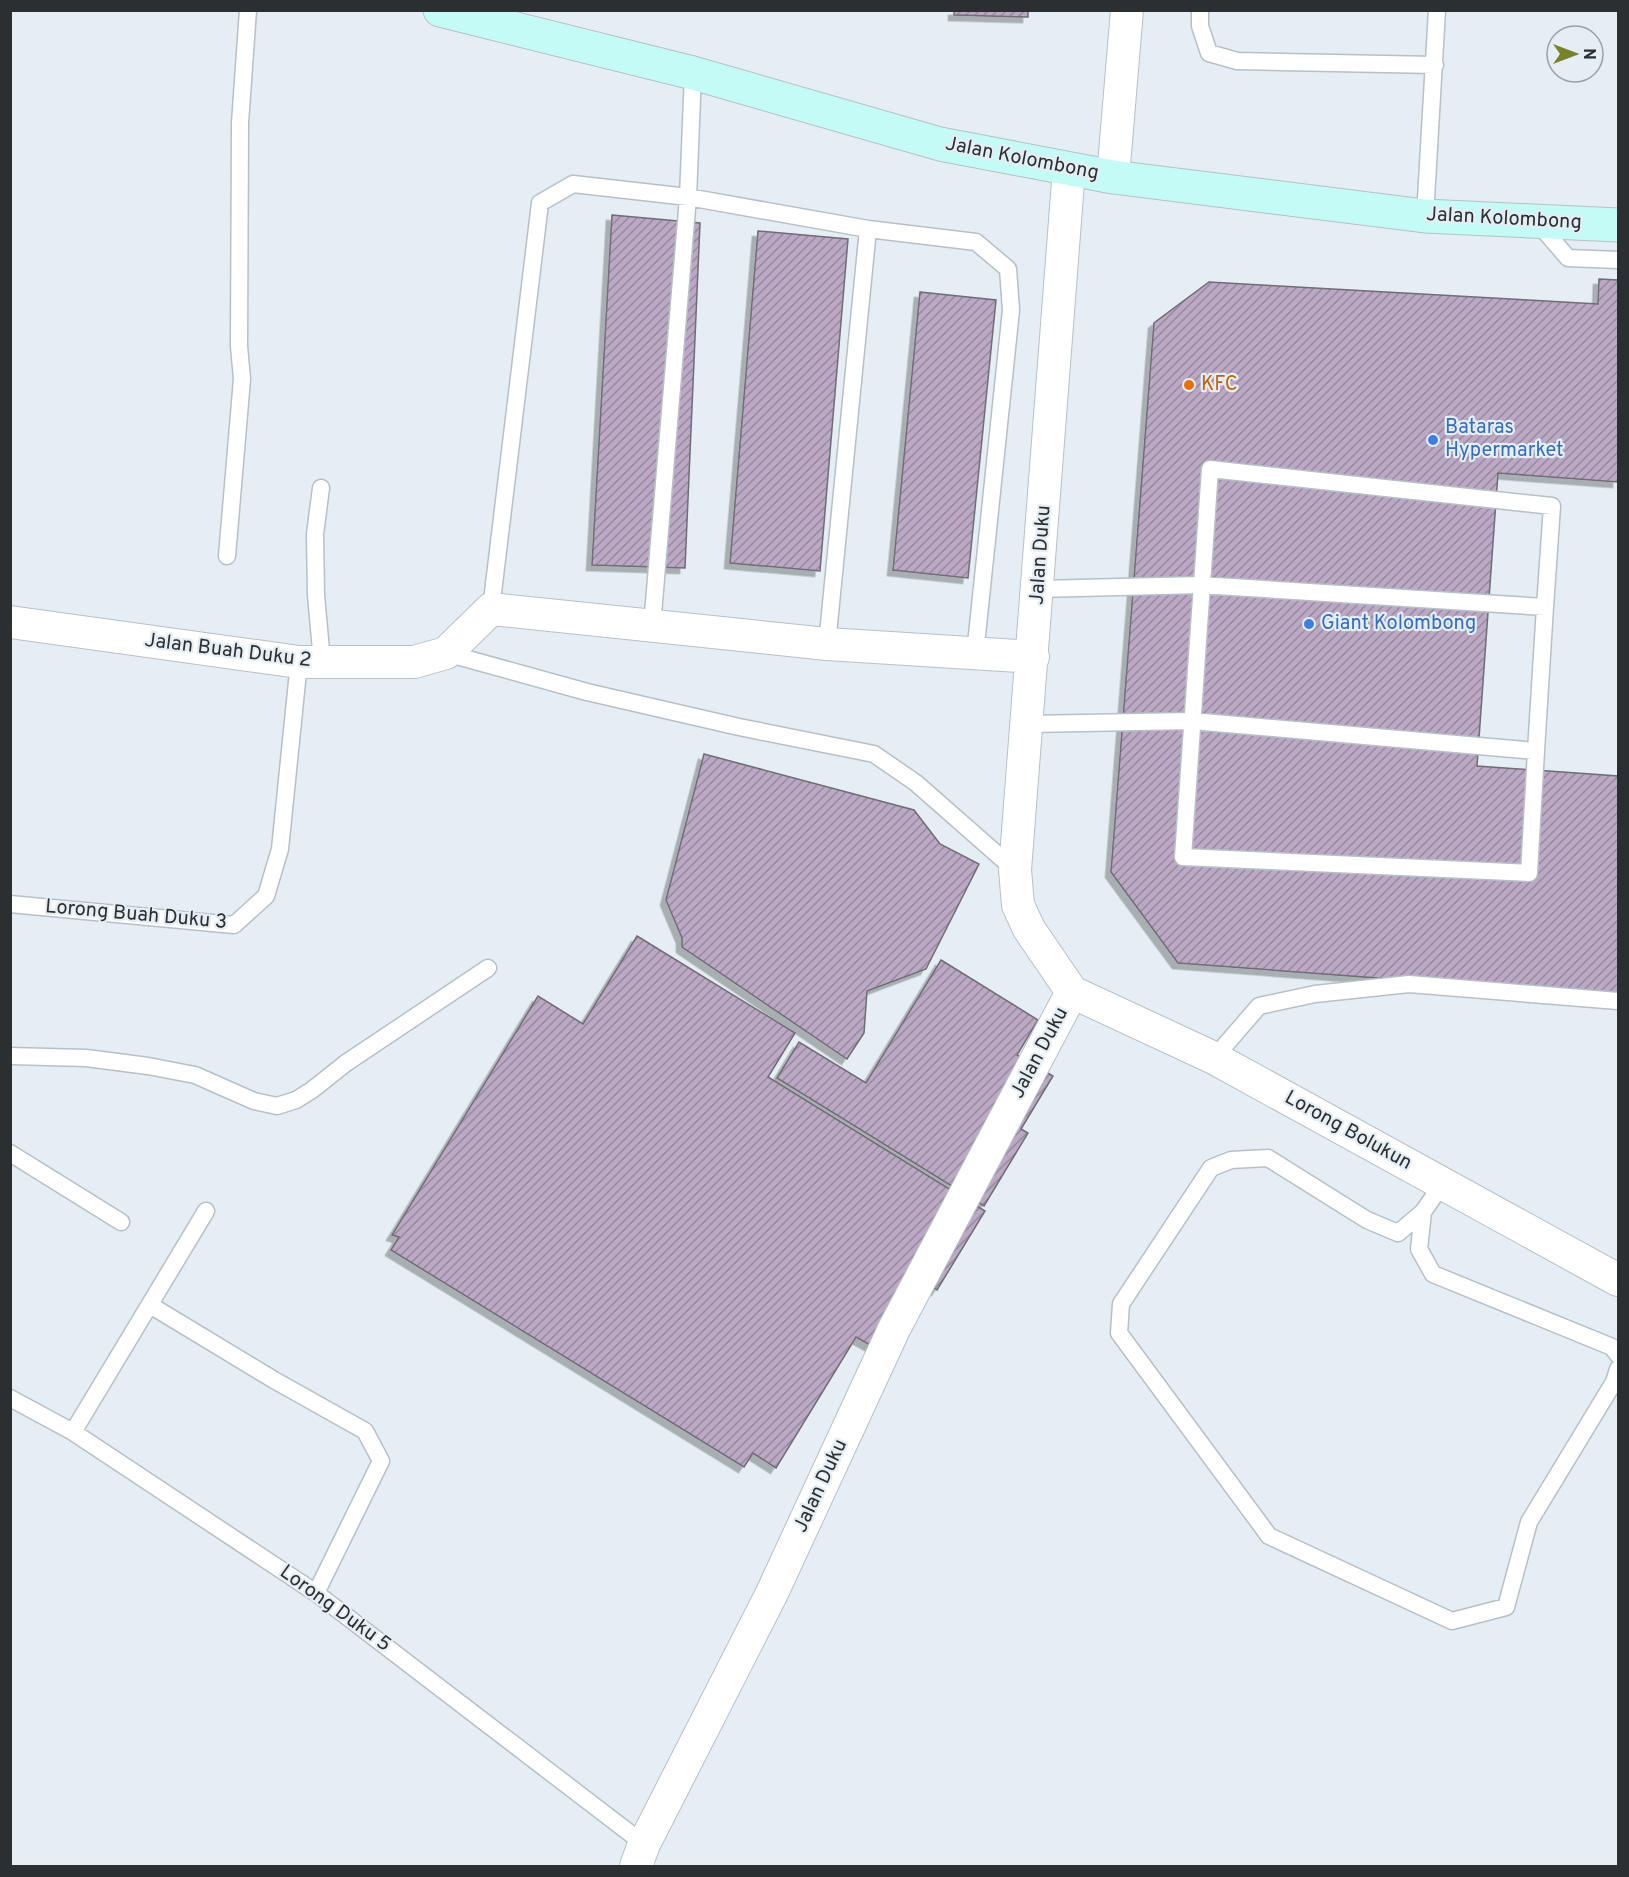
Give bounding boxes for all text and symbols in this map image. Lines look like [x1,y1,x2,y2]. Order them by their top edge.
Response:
north arrow [1545,24,1605,84]
text: N [1578,48,1598,60]
street label: Jalan Kolombong [943,131,1101,187]
street label: Jalan Kolombong [1425,202,1583,236]
place label: KFC [1201,372,1238,398]
marker: KFC [1182,378,1196,392]
place label: Bataras Hypermarket [1445,415,1564,464]
marker: Bataras Hypermarket [1426,433,1440,447]
street label: Jalan Duku [1025,504,1057,606]
place label: Giant Kolombong [1321,611,1476,637]
marker: Giant Kolombong [1302,617,1316,631]
street label: Jalan Buah Duku 2 [143,628,313,674]
street label: Lorong Buah Duku 3 [44,894,228,936]
street label: Jalan Duku [1005,1003,1075,1103]
street label: Lorong Bolukun [1280,1085,1416,1177]
street label: Jalan Duku [788,1435,854,1537]
street label: Lorong Duku 5 [274,1560,396,1658]

